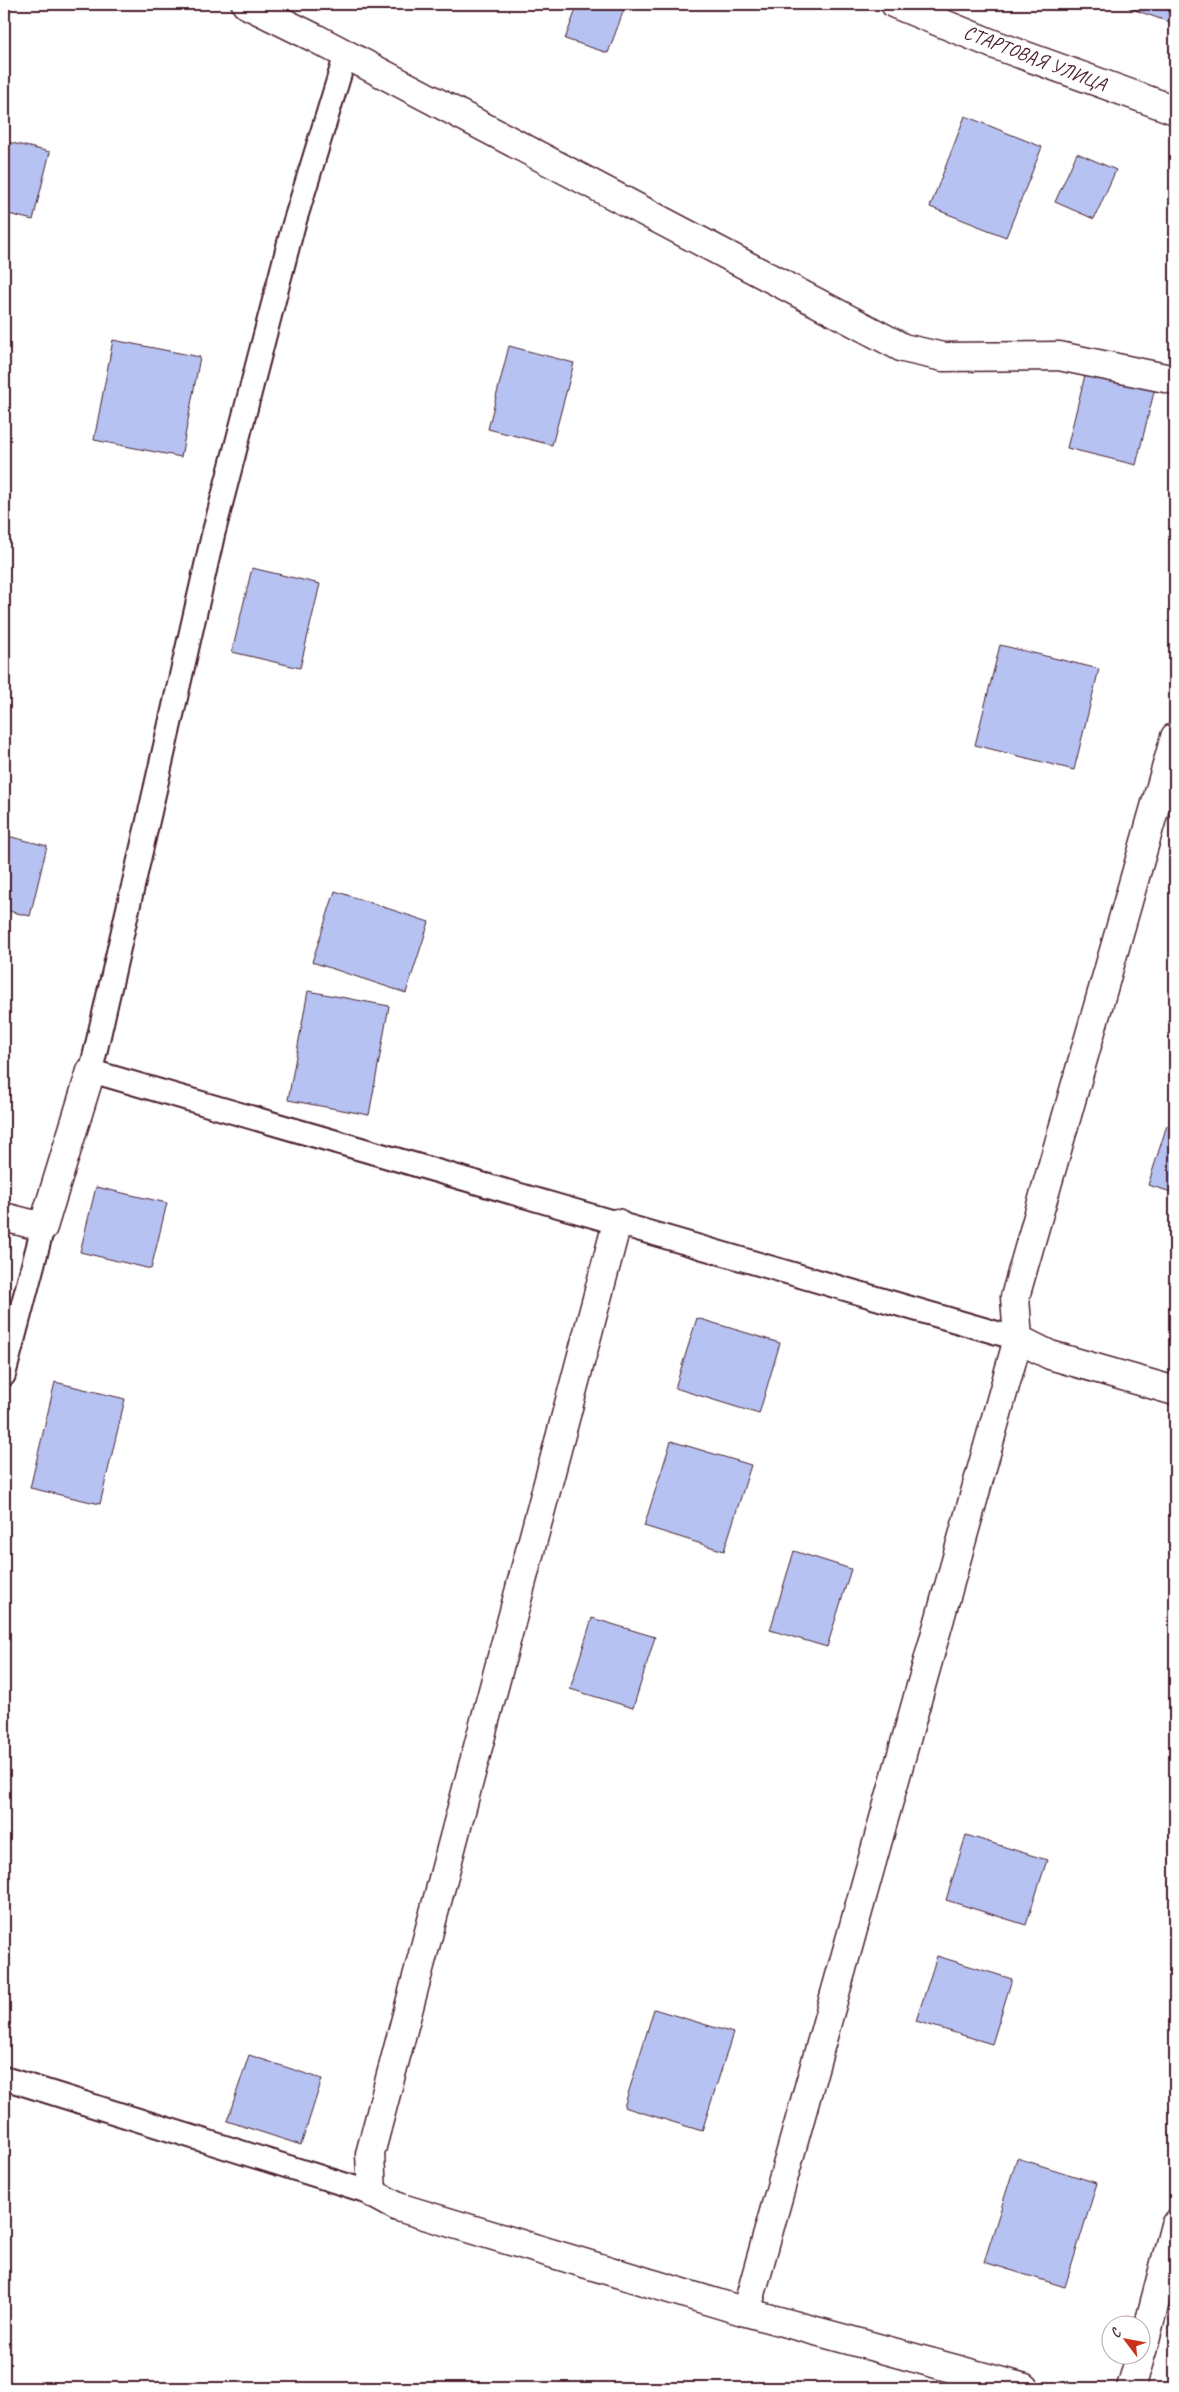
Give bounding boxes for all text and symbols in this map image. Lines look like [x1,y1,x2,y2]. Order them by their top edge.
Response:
street label: СТАРТОВАЯ УЛИЦА [960,19,1111,97]
north arrow [1102,2314,1152,2364]
text: С [1106,2324,1126,2341]

